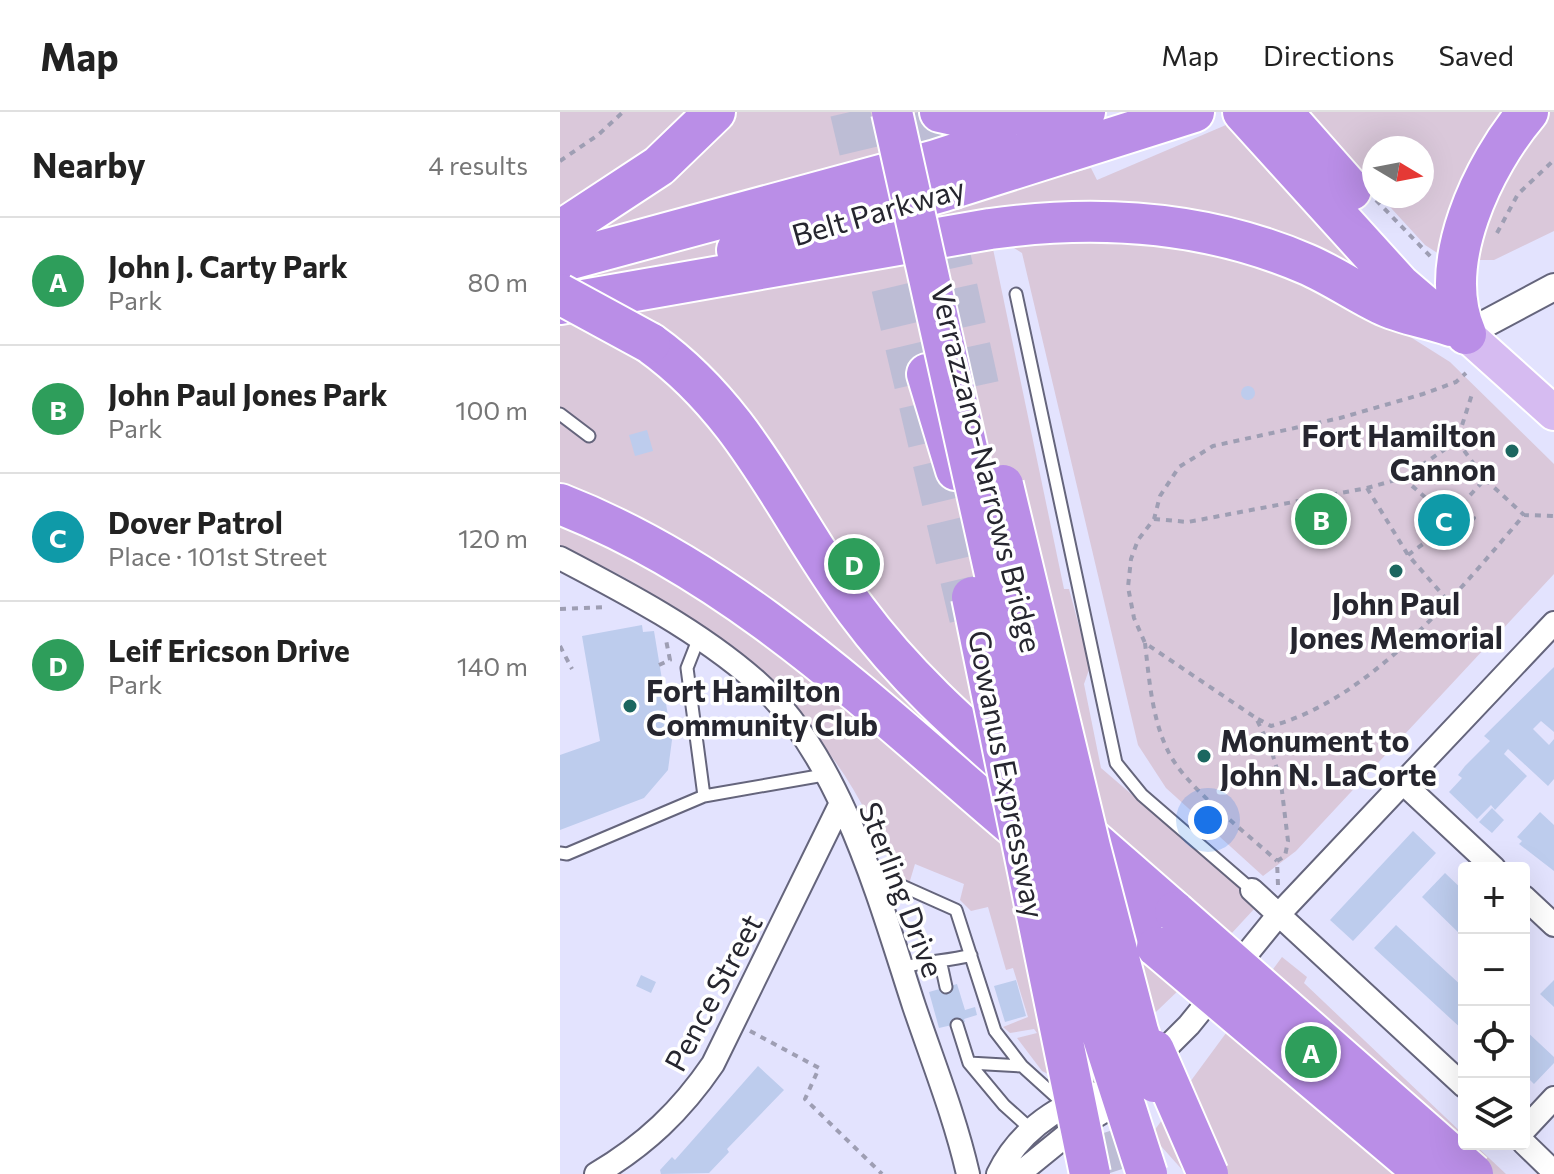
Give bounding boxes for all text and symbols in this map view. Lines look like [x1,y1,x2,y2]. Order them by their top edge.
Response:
text: Map [40,32,119,79]
text: Map [1161,38,1219,72]
text: Directions [1263,38,1394,72]
text: Saved [1438,38,1514,72]
north arrow [1362,136,1434,208]
text: Nearby [32,143,146,185]
text: 4 results [428,149,528,180]
street label: Belt Parkway [787,168,969,252]
text: John J. Carty Park [108,247,348,284]
text: A [49,266,67,297]
text: 80 m [468,266,528,297]
street label: Verrazzano-Narrows Bridge [924,280,1052,656]
text: Park [108,284,162,315]
text: John Paul Jones Park [108,375,388,412]
text: B [49,394,67,425]
text: 100 m [455,394,528,425]
text: Park [108,412,162,443]
place label: Fort Hamilton Cannon [1301,416,1496,487]
marker: Fort Hamilton Cannon [1503,442,1521,460]
pin: B [1295,489,1347,549]
pin: C [1418,490,1470,550]
text: Dover Patrol [108,503,283,540]
text: C [49,522,67,553]
text: 120 m [458,522,528,553]
pin: D [828,534,880,594]
text: Place · 101st Street [108,540,327,571]
marker: John Paul Jones Memorial [1387,562,1405,580]
place label: John Paul Jones Memorial [1289,584,1503,655]
street label: Gowanus Expressway [962,627,1054,921]
text: Leif Ericson Drive [108,631,350,668]
text: D [48,650,68,681]
text: 140 m [457,650,528,681]
text: Park [108,668,162,699]
place label: Fort Hamilton Community Club [646,671,878,742]
marker: Fort Hamilton Community Club [621,697,639,715]
place label: Monument to John N. LaCorte [1220,721,1437,792]
marker: Monument to John N. LaCorte [1195,747,1213,765]
street label: Sterling Drive [853,796,953,982]
your location [1188,800,1228,840]
map controls [1458,862,1530,1150]
button: + [1458,862,1530,934]
street label: Pence Street [655,907,769,1077]
button: − [1458,934,1530,1006]
button: locate [1458,1006,1530,1078]
pin: A [1285,1022,1337,1082]
button: layers [1458,1078,1530,1150]

